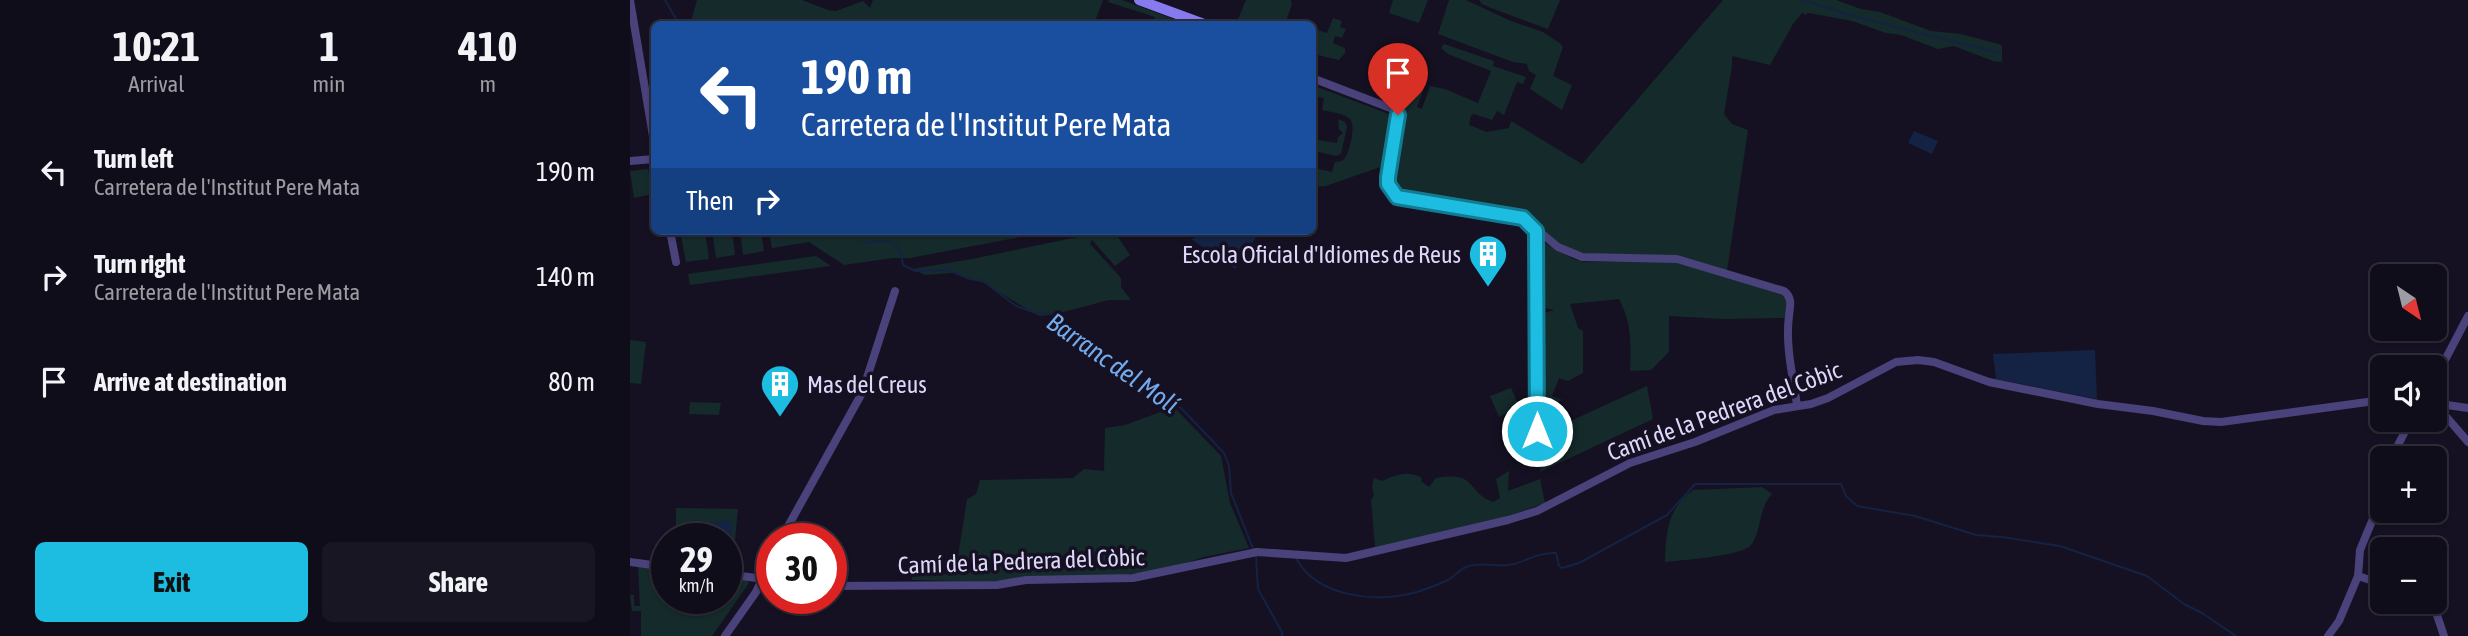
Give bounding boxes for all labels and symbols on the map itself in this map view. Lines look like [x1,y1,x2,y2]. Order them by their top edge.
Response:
pin [1368,43,1428,115]
building icon: Escola Oficial d'Idiomes de Reus [1467,233,1509,288]
place label: Escola Oficial d'Idiomes de Reus [1182,241,1461,268]
north arrow [2370,264,2446,341]
water label: Barranc del Molí [1041,307,1185,420]
street label: Camí de la Pedrera del Còbic [1603,356,1845,466]
building icon: Mas del Creus [759,363,801,418]
place label: Mas del Creus [807,371,927,398]
position arrow [1500,394,1574,468]
speed limit sign: 30 [756,523,847,614]
street label: Camí de la Pedrera del Còbic [897,543,1145,579]

